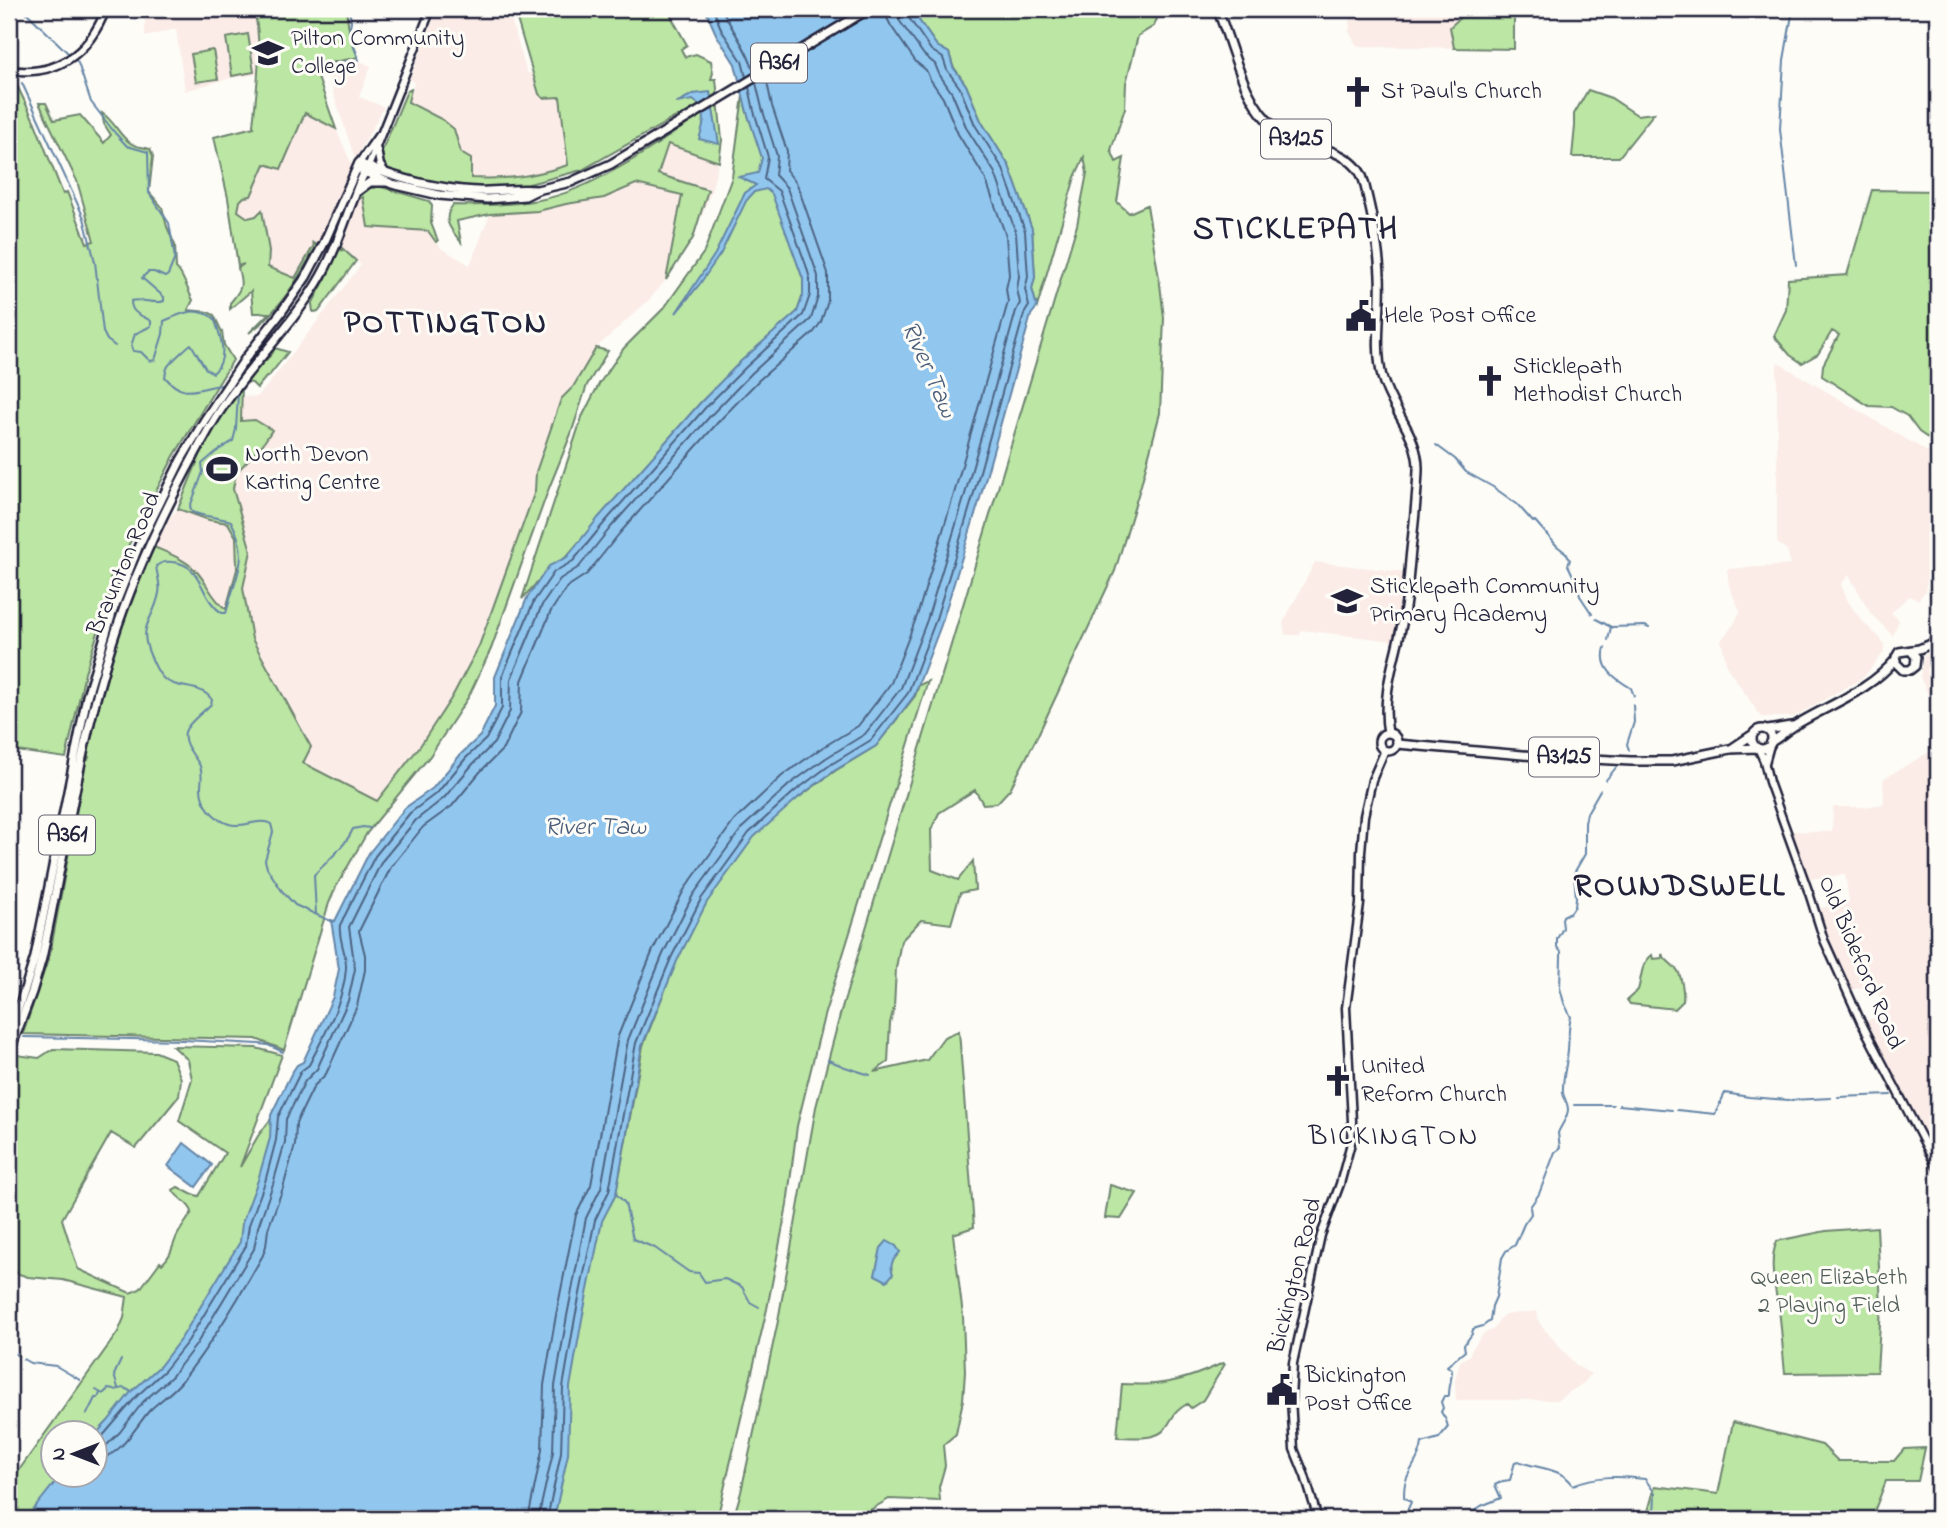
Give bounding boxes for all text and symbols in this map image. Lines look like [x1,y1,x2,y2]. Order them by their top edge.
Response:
place label: Pilton Community College [291,22,464,85]
school or university icon: Pilton Community College [251,36,285,70]
road number: A361 [751,44,807,82]
church icon: St Paul's Church [1341,75,1375,109]
place label: St Paul's Church [1381,75,1542,110]
road number: A3125 [1261,120,1331,158]
district label: STICKLEPATH [1193,207,1399,254]
public building icon: Hele Post Office [1344,299,1378,333]
place label: Hele Post Office [1384,299,1537,334]
district label: POTTINGTON [344,301,548,348]
water label: River Taw [890,316,966,425]
place label: Sticklepath Methodist Church [1513,350,1682,413]
church icon: Sticklepath Methodist Church [1473,364,1507,398]
place label: North Devon Karting Centre [245,438,380,501]
sports icon: North Devon Karting Centre [205,452,239,486]
street label: Braunton Road [79,486,171,642]
place label: Sticklepath Community Primary Academy [1370,570,1599,634]
school or university icon: Sticklepath Community Primary Academy [1330,584,1364,618]
road number: A3125 [1529,737,1599,776]
water label: River Taw [544,809,647,847]
road number: A361 [39,816,95,855]
district label: ROUNDSWELL [1574,864,1786,911]
street label: Old Bideford Road [1808,871,1913,1056]
place label: United Reform Church [1361,1050,1507,1113]
church icon: United Reform Church [1321,1064,1355,1098]
district label: BICKINGTON [1308,1117,1479,1158]
street label: Bickington Road [1260,1194,1332,1358]
park label: Queen Elizabeth 2 Playing Field [1750,1261,1908,1325]
place label: Bickington Post Office [1304,1359,1412,1422]
public building icon: Bickington Post Office [1265,1373,1299,1407]
north arrow [38,1420,108,1490]
text: N [46,1447,73,1460]

